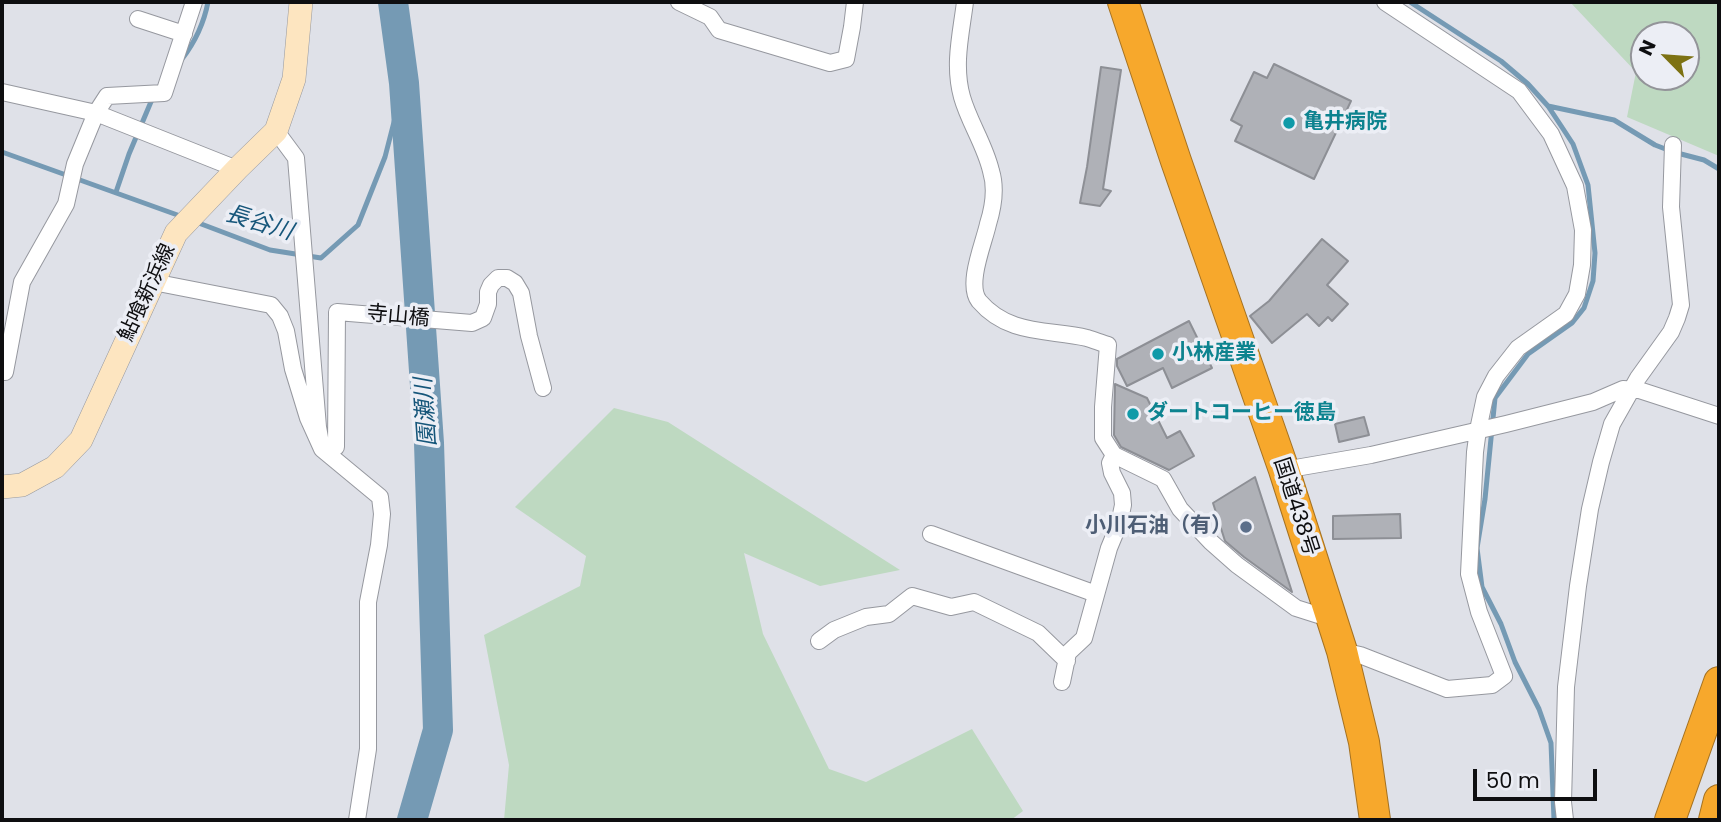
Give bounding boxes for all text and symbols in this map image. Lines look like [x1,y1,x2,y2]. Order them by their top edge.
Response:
north arrow [1630,21,1700,91]
text: N [1632,36,1663,60]
place label: 亀井病院 [1303,110,1387,136]
marker: 亀井病院 [1281,115,1297,131]
water label: 長谷川 [222,201,296,247]
street label: 鮎喰新浜線 [114,240,182,346]
street label: 寺山橋 [366,302,430,332]
place label: 小林産業 [1172,341,1256,367]
marker: 小林産業 [1150,346,1166,362]
water label: 園瀬川 [411,377,443,447]
place label: ダートコーヒー徳島 [1147,401,1336,427]
marker: ダートコーヒー徳島 [1125,406,1141,422]
street label: 国道438号 [1267,455,1323,559]
place label: 小川石油（有） [1085,514,1232,540]
marker: 小川石油（有） [1238,519,1254,535]
scale bar [1476,756,1600,800]
text: 50 m [1486,766,1540,795]

